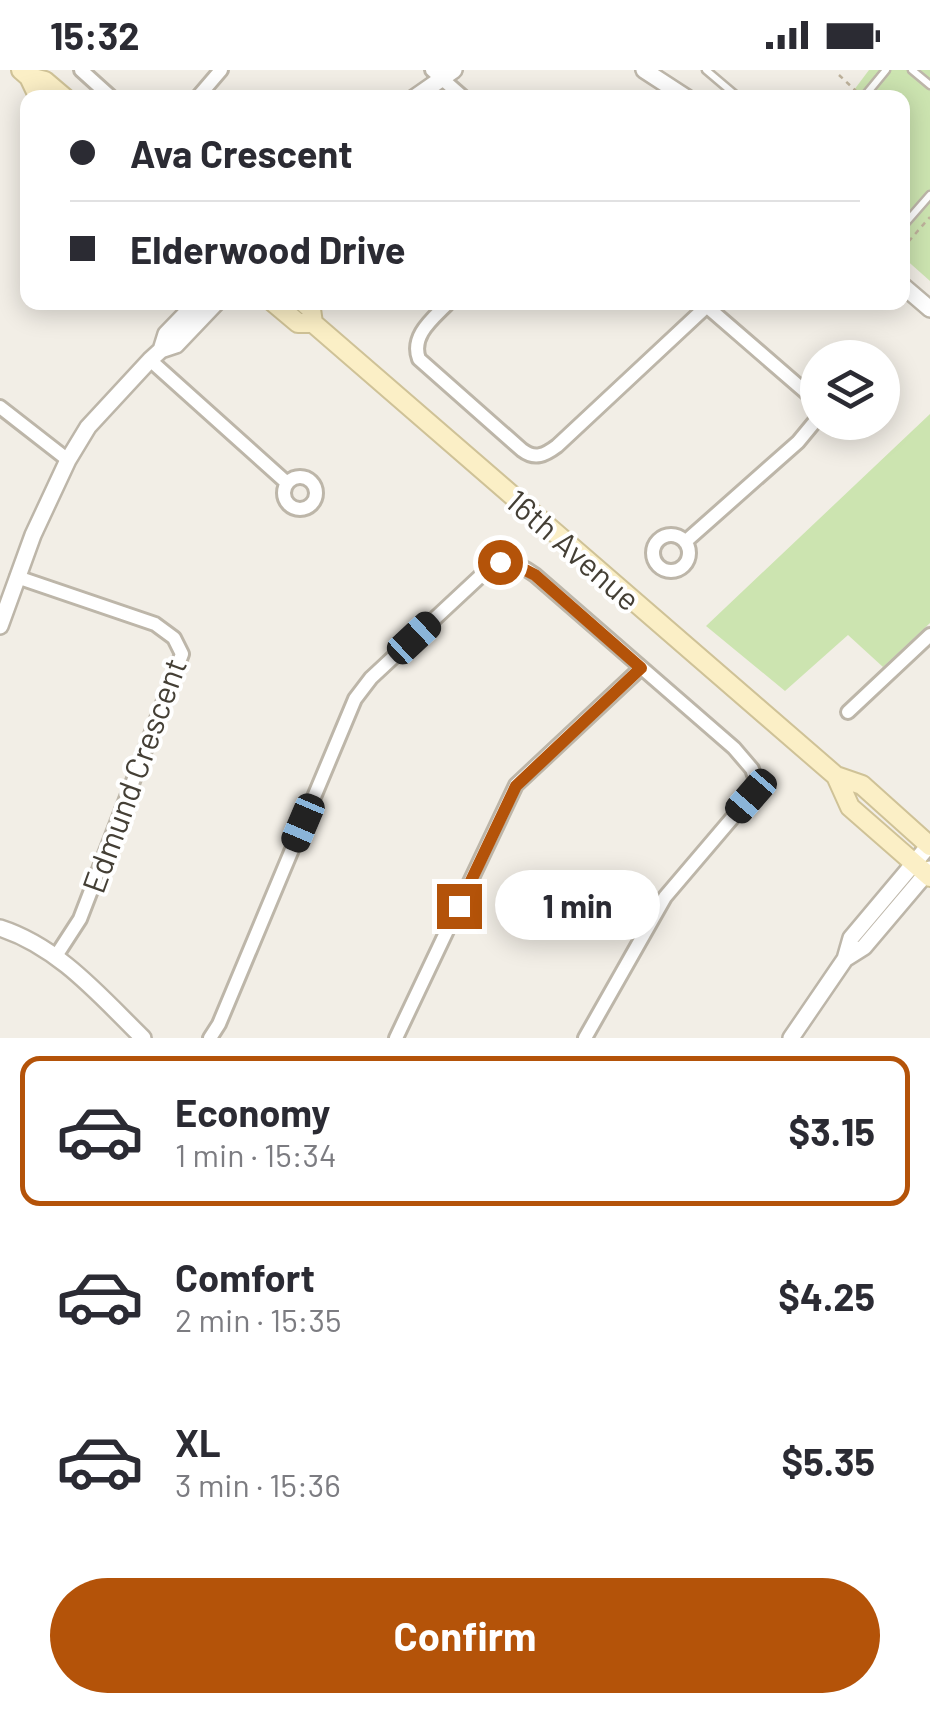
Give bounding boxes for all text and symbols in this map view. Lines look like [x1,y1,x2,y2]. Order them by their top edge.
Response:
text: 15:32 [50,12,140,58]
text: Ava Crescent [130,130,353,176]
text: Elderwood Drive [130,226,406,272]
map controls [800,340,900,440]
button: layers [800,340,900,440]
street label: 16th Avenue [499,481,649,617]
route start [478,540,523,585]
car [382,607,446,669]
street label: Edmund Crescent [73,652,193,898]
car [720,764,782,828]
car [277,790,329,856]
callout: 1 min [494,871,659,941]
route end [437,884,482,929]
text: 1 min [542,886,613,924]
icon: car [55,1086,145,1176]
text: Economy [175,1089,330,1135]
text: $3.15 [789,1108,875,1154]
text: 1 min · 15:34 [175,1135,337,1173]
icon: car [55,1251,145,1341]
text: Comfort [175,1254,315,1300]
text: $4.25 [778,1273,875,1319]
text: 2 min · 15:35 [175,1300,341,1338]
icon: car [55,1416,145,1506]
text: XL [175,1419,221,1465]
text: $5.35 [782,1438,875,1484]
text: 3 min · 15:36 [175,1465,341,1503]
button: Confirm [50,1578,880,1693]

